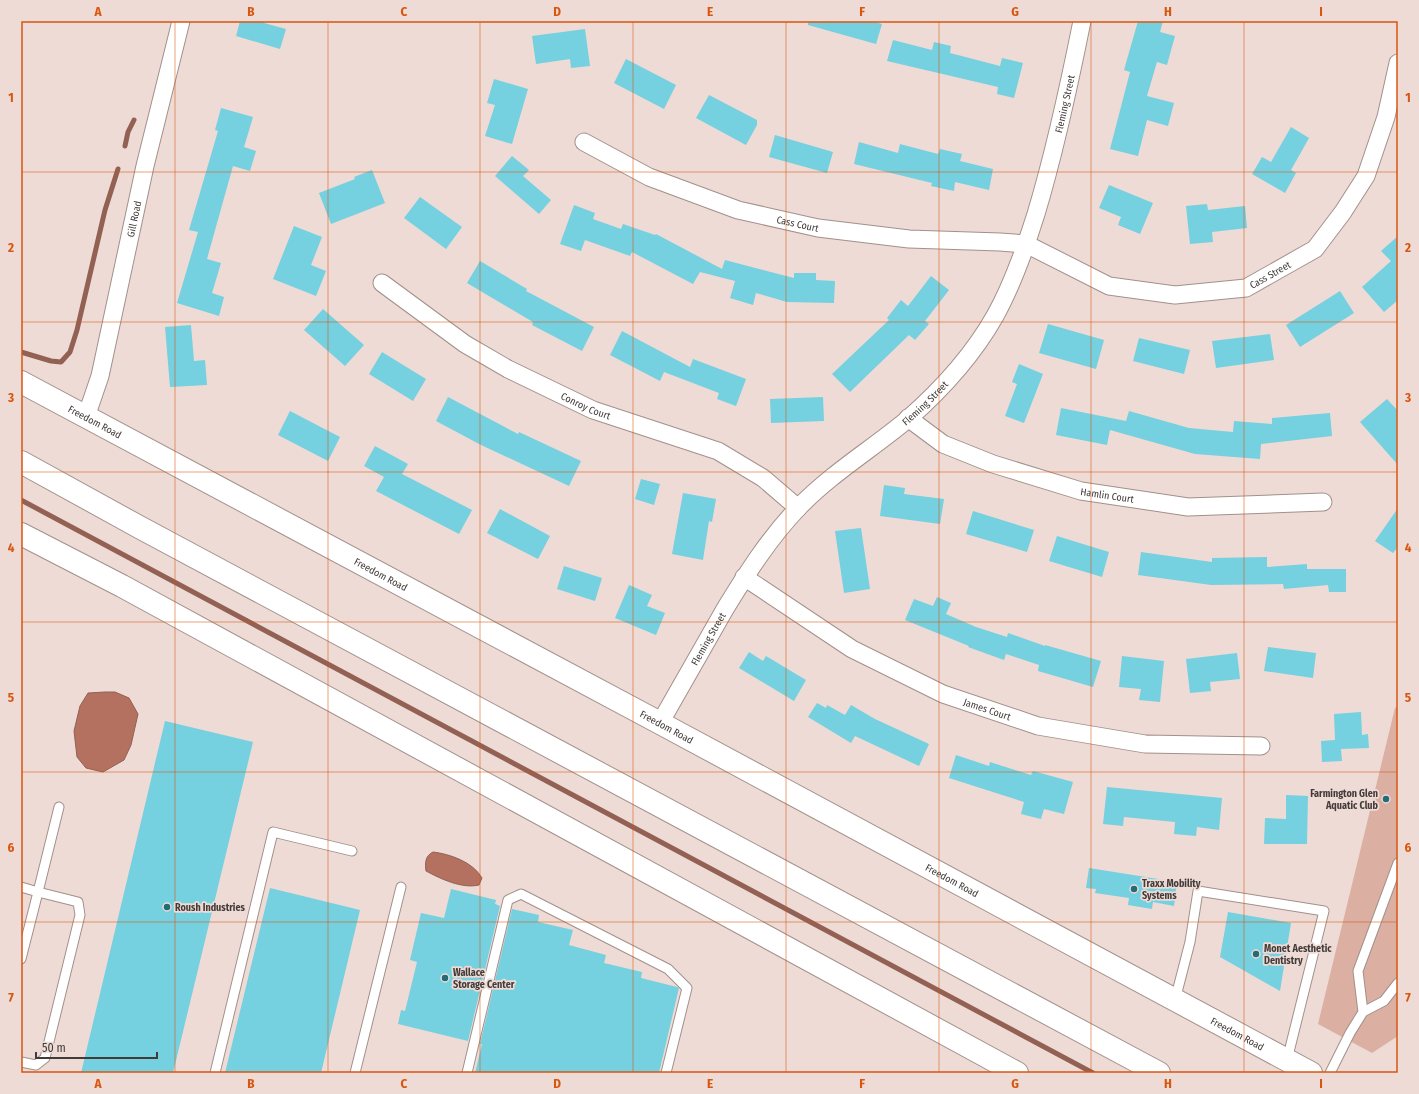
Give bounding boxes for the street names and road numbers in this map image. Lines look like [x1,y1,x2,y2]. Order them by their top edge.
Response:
street label: Fleming Street [1053,73,1078,134]
street label: Gill Road [125,200,144,238]
street label: Cass Court [775,214,820,235]
street label: Cass Street [1248,259,1294,292]
street label: Fleming Street [900,378,951,428]
street label: Conroy Court [559,390,613,423]
street label: Freedom Road [66,403,123,442]
street label: Hamlin Court [1080,486,1135,506]
street label: Freedom Road [352,556,409,594]
street label: Fleming Street [689,610,729,668]
street label: James Court [962,696,1013,724]
street label: Freedom Road [638,708,695,747]
street label: Freedom Road [923,862,980,900]
street label: Freedom Road [1208,1015,1266,1054]

